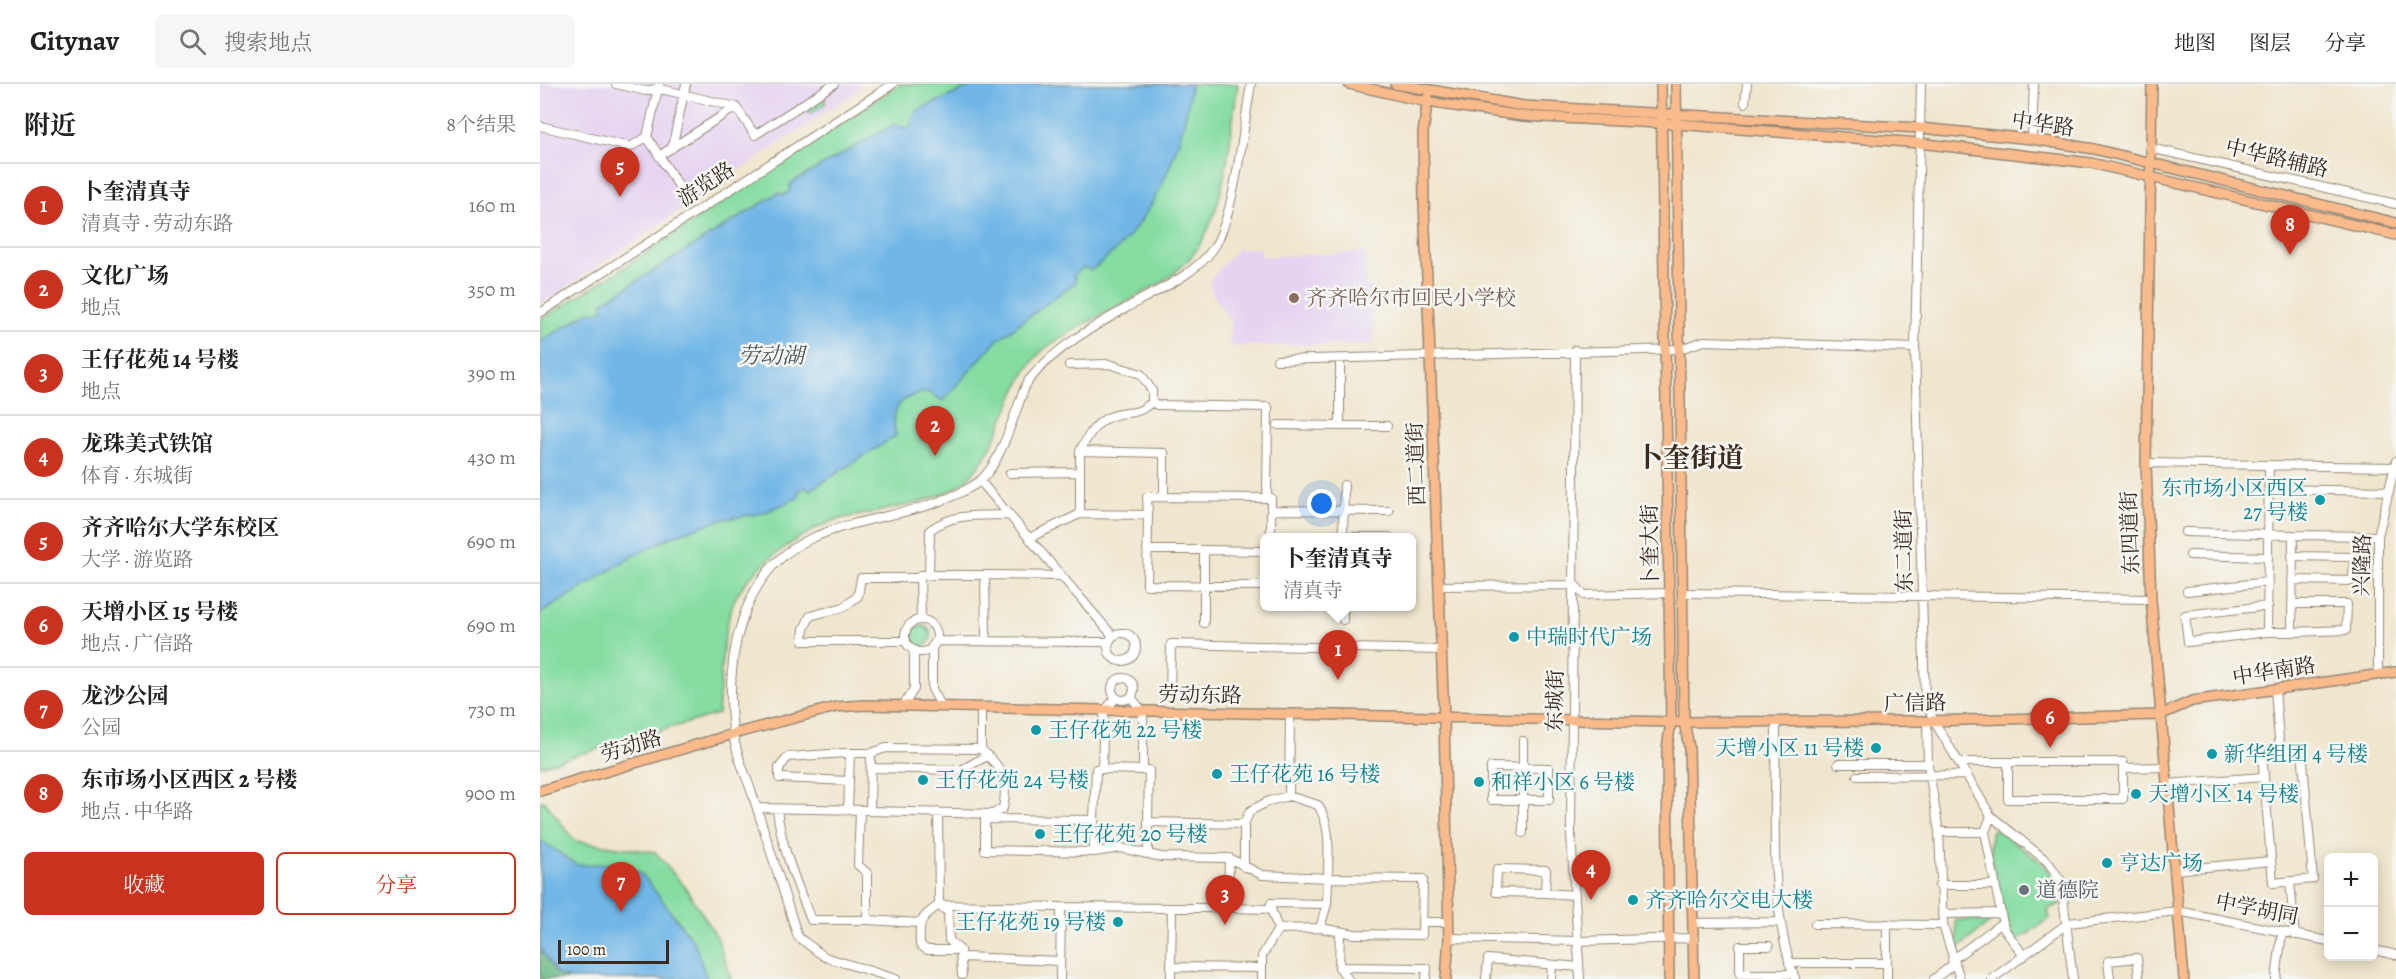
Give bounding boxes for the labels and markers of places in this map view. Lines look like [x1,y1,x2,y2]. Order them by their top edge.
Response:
pin: 5 [600,147,640,197]
pin: 8 [2270,206,2310,255]
place label: 齐齐哈尔市回民小学校 [1306,284,1516,312]
marker: 齐齐哈尔市回民小学校 [1287,291,1301,305]
pin: 2 [916,406,954,456]
place label: 东市场小区西区 27 号楼 [2161,474,2308,526]
marker: 东市场小区西区 27 号楼 [2313,493,2327,507]
place label: 中瑞时代广场 [1526,623,1652,651]
pin: 1 [1318,630,1358,680]
marker: 中瑞时代广场 [1507,630,1521,644]
pin: 6 [2030,698,2070,748]
place label: 王仔花苑 22 号楼 [1048,716,1202,744]
marker: 王仔花苑 22 号楼 [1029,723,1043,737]
place label: 天增小区 11 号楼 [1715,734,1864,762]
place label: 新华组团 4 号楼 [2224,740,2368,768]
marker: 天增小区 11 号楼 [1869,741,1883,755]
marker: 新华组团 4 号楼 [2205,747,2219,761]
place label: 王仔花苑 16 号楼 [1229,760,1380,788]
place label: 王仔花苑 24 号楼 [935,766,1089,794]
marker: 王仔花苑 16 号楼 [1210,767,1224,781]
place label: 和祥小区 6 号楼 [1491,768,1635,796]
marker: 王仔花苑 24 号楼 [916,773,930,787]
marker: 和祥小区 6 号楼 [1472,775,1486,789]
place label: 天增小区 14 号楼 [2148,780,2299,808]
marker: 天增小区 14 号楼 [2129,787,2143,801]
place label: 王仔花苑 20 号楼 [1052,820,1207,848]
marker: 王仔花苑 20 号楼 [1033,827,1047,841]
place label: 亨达广场 [2119,849,2203,877]
pin: 4 [1572,850,1610,900]
marker: 亨达广场 [2100,856,2114,870]
pin: 7 [602,862,640,912]
pin: 3 [1206,876,1244,925]
place label: 道德院 [2036,876,2099,904]
marker: 道德院 [2017,883,2031,897]
place label: 齐齐哈尔交电大楼 [1645,886,1813,914]
marker: 齐齐哈尔交电大楼 [1626,893,1640,907]
place label: 王仔花苑 19 号楼 [955,908,1106,936]
marker: 王仔花苑 19 号楼 [1111,915,1125,929]

